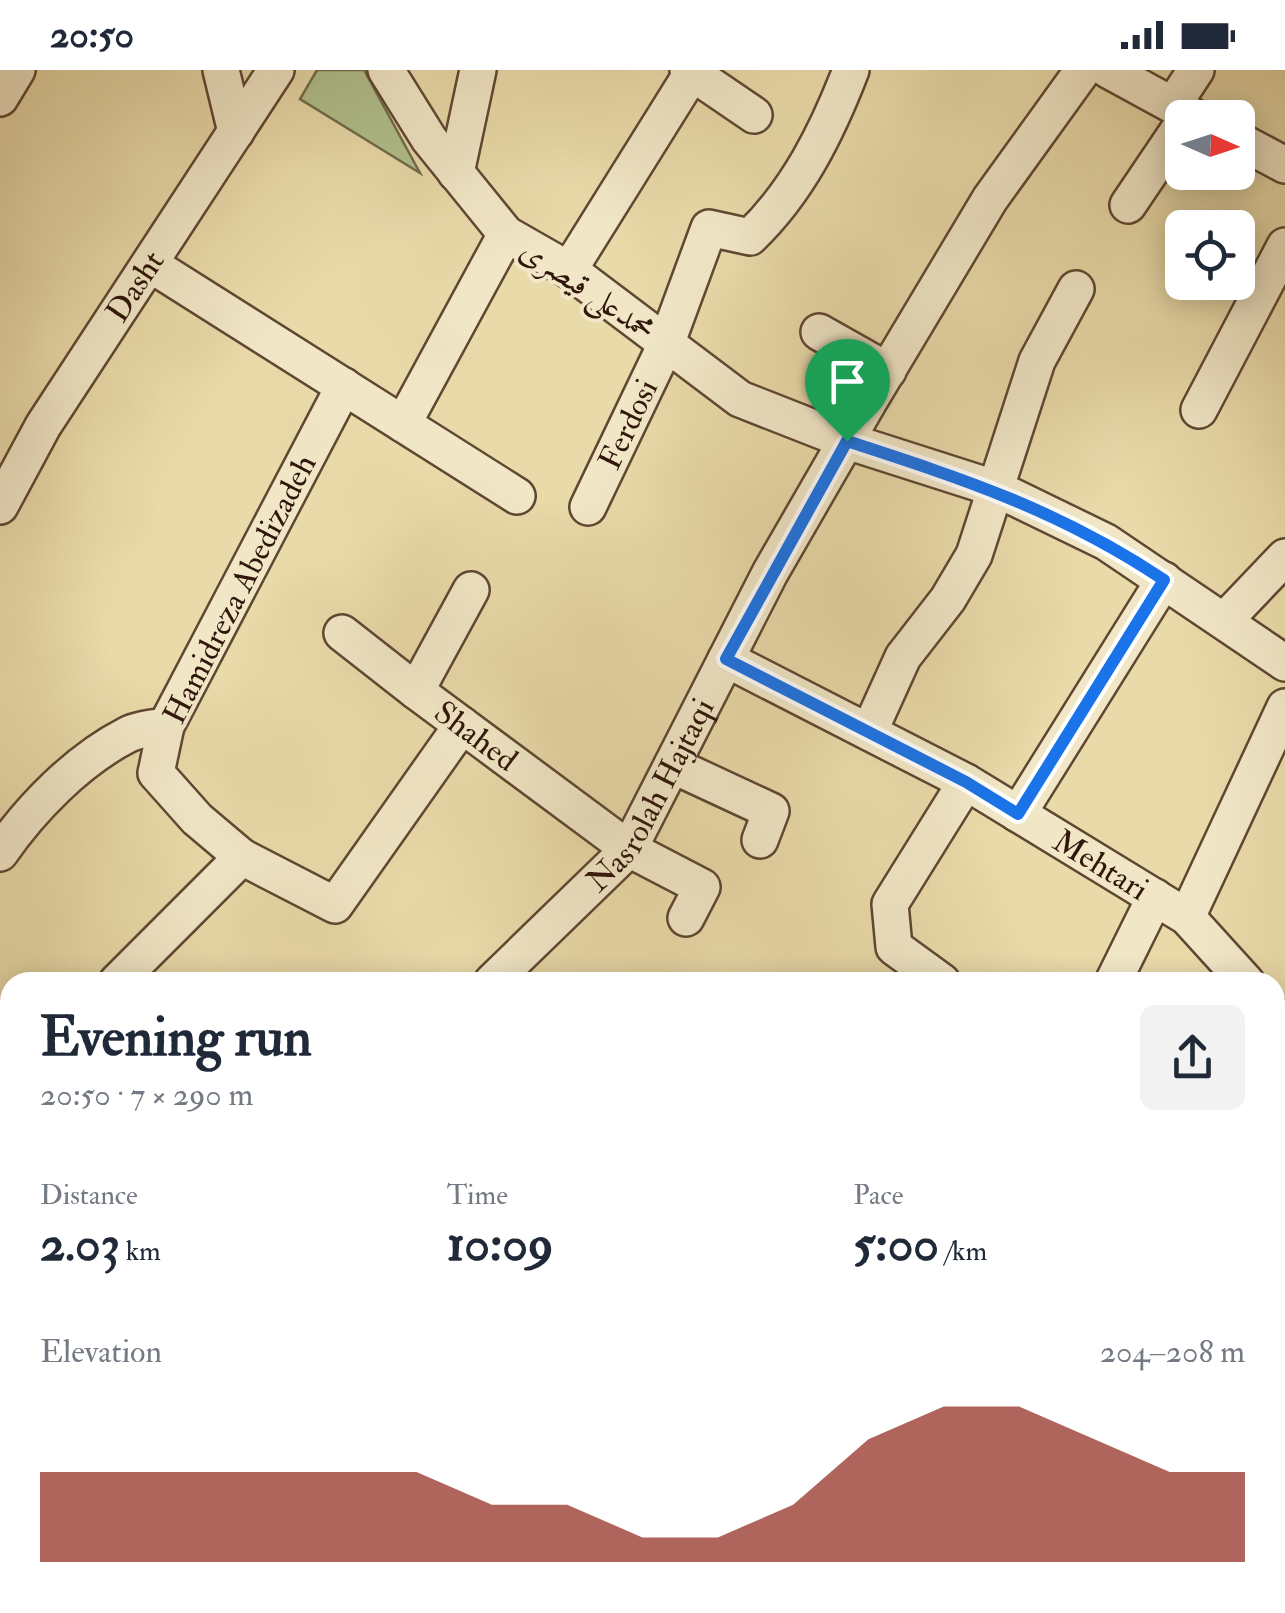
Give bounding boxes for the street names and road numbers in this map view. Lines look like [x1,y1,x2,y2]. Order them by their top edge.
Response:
street label: محمدعلی قیصری [510,230,663,352]
street label: Dasht [98,243,173,330]
street label: Ferdosi [590,373,667,476]
street label: Hamidreza Abedizadeh [155,448,325,731]
street label: Nasrolah Hajtaqi [578,692,724,901]
street label: Shahed [426,693,525,781]
street label: Mehtari [1046,821,1156,910]

